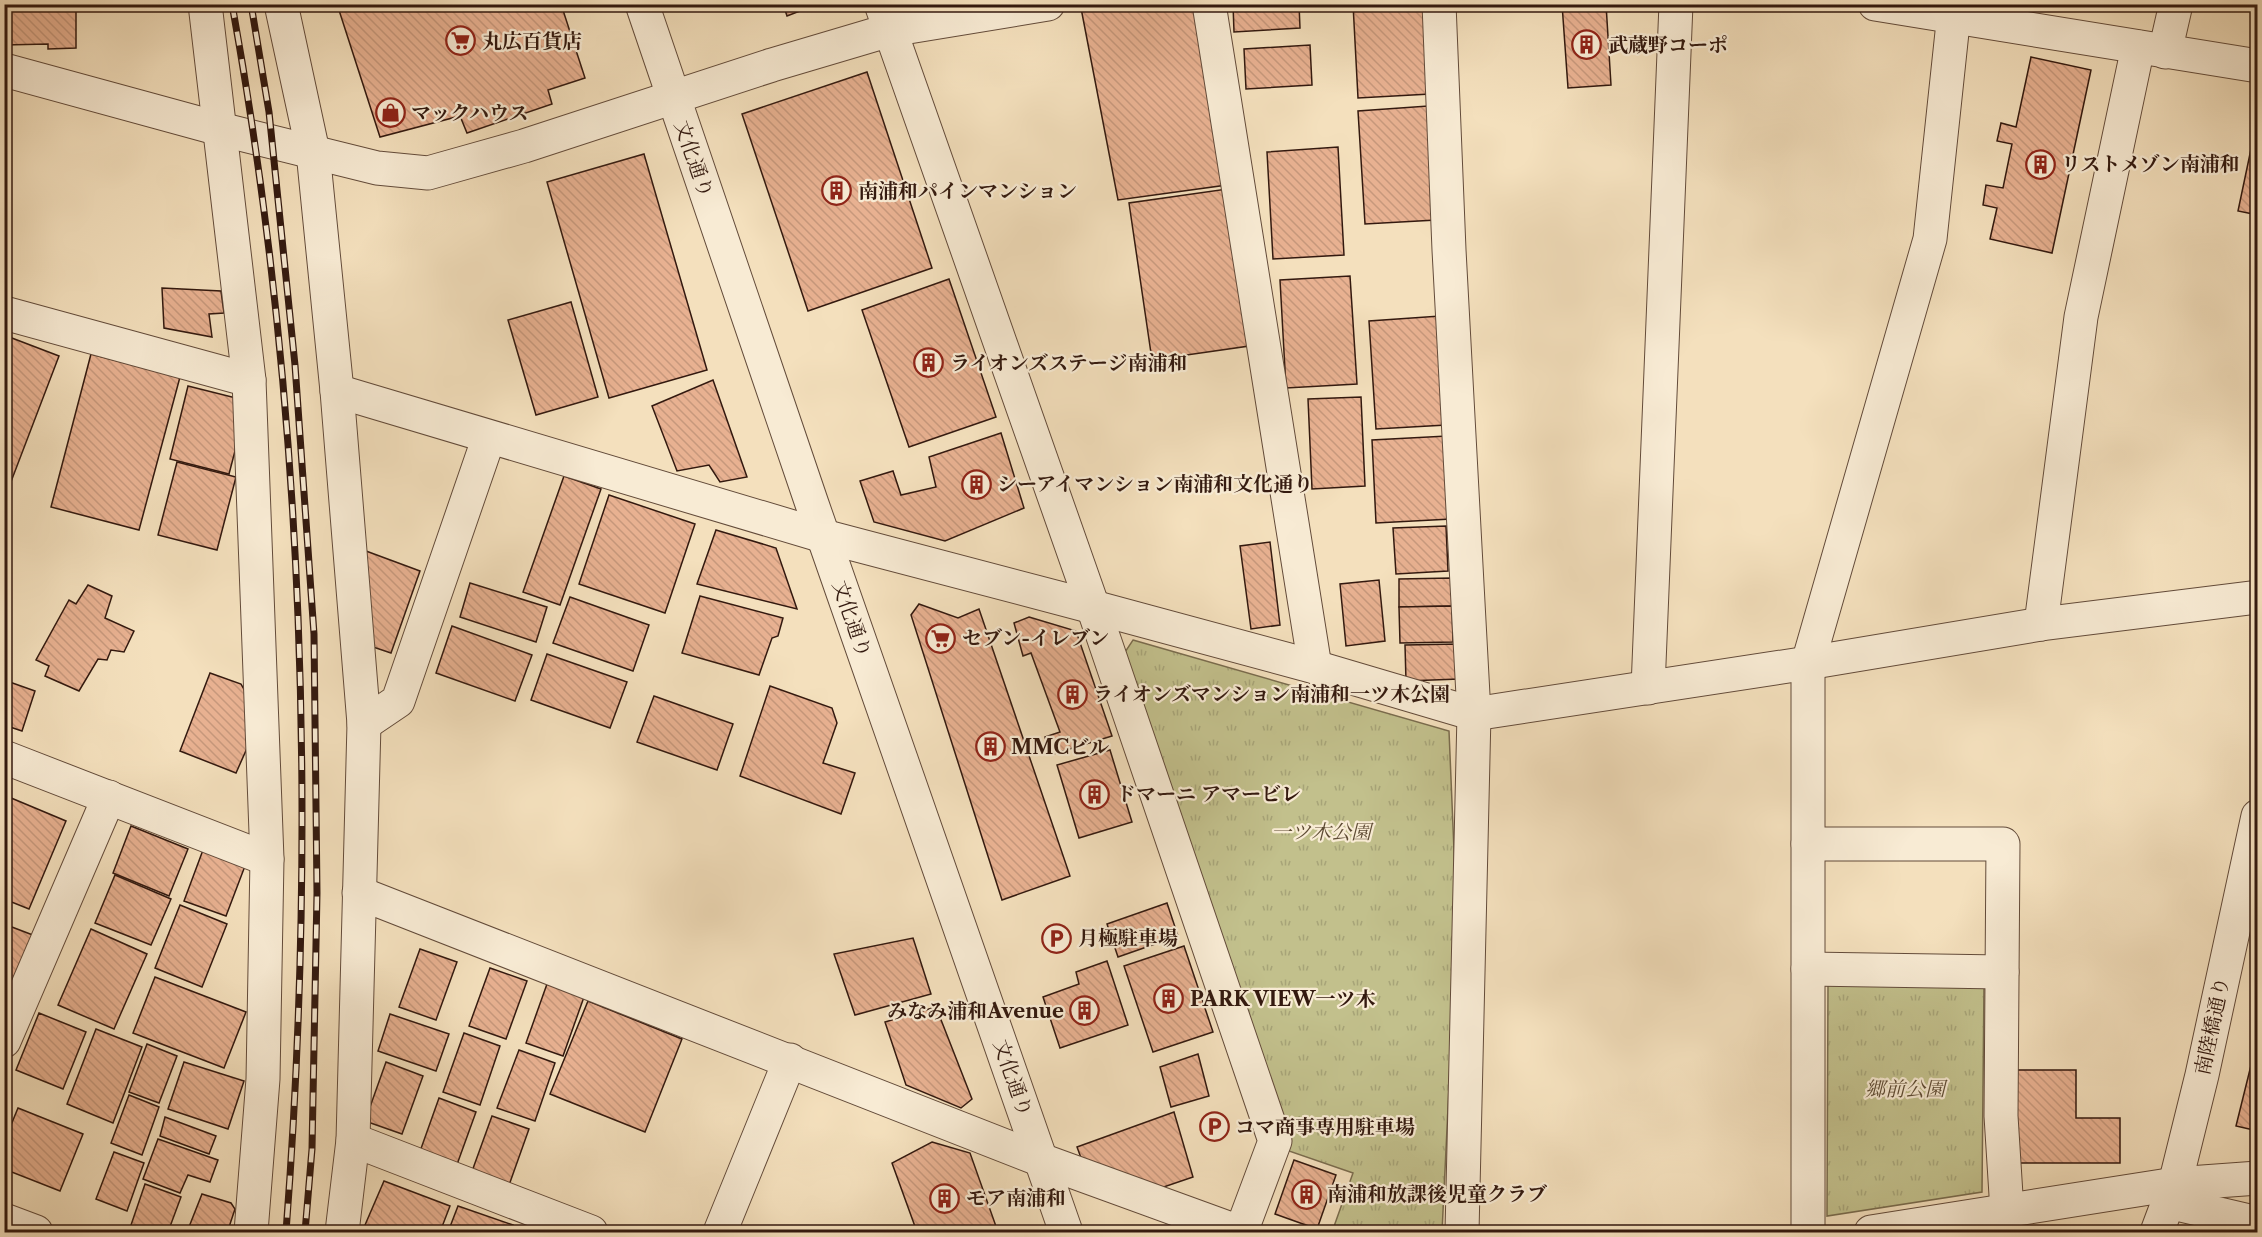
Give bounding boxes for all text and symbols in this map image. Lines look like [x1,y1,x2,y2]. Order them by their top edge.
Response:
supermarket icon: 丸広百貨店 [445,25,477,57]
place label: 丸広百貨店 [482,29,582,53]
building icon: 武蔵野コーポ [1571,29,1603,61]
place label: 武蔵野コーポ [1608,33,1728,57]
shop icon: マックハウス [374,97,406,129]
place label: マックハウス [411,101,528,125]
street label: 文化通り [670,117,718,201]
building icon: リストメゾン南浦和 [2024,148,2056,180]
place label: リストメゾン南浦和 [2061,152,2240,176]
building icon: 南浦和パインマンション [821,175,853,207]
place label: 南浦和パインマンション [858,179,1077,203]
building icon: ライオンズステージ南浦和 [913,347,945,379]
place label: ライオンズステージ南浦和 [950,351,1187,375]
building icon: シーアイマンション南浦和文化通り [960,468,992,500]
place label: シーアイマンション南浦和文化通り [997,472,1313,496]
street label: 文化通り [828,577,876,661]
supermarket icon: セブン-イレブン [925,622,957,654]
place label: セブン-イレブン [962,626,1109,650]
building icon: ライオンズマンション南浦和一ツ木公園 [1056,678,1088,710]
place label: ライオンズマンション南浦和一ツ木公園 [1093,682,1450,706]
building icon: MMCビル [974,731,1006,763]
place label: MMCビル [1011,735,1109,759]
building icon: ドマーニ アマービレ [1079,778,1111,810]
place label: ドマーニ アマービレ [1116,782,1301,806]
park label: 一ツ木公園 [1271,820,1374,844]
parking icon: 月極駐車場 [1041,922,1073,954]
place label: 月極駐車場 [1078,926,1178,950]
street label: 南陸橋通り [2190,975,2234,1077]
building icon: PARK VIEW一ツ木 [1153,983,1185,1015]
place label: PARK VIEW一ツ木 [1190,987,1376,1011]
building icon: みなみ浦和Avenue [1069,995,1101,1027]
place label: みなみ浦和Avenue [887,999,1064,1023]
street label: 文化通り [989,1036,1037,1120]
park label: 郷前公園 [1865,1077,1948,1101]
parking icon: コマ商事専用駐車場 [1198,1111,1230,1143]
place label: コマ商事専用駐車場 [1235,1115,1415,1139]
building icon: 南浦和放課後児童クラブ [1290,1178,1322,1210]
building icon: モア南浦和 [929,1182,961,1214]
place label: 南浦和放課後児童クラブ [1327,1182,1547,1206]
place label: モア南浦和 [966,1186,1066,1210]

